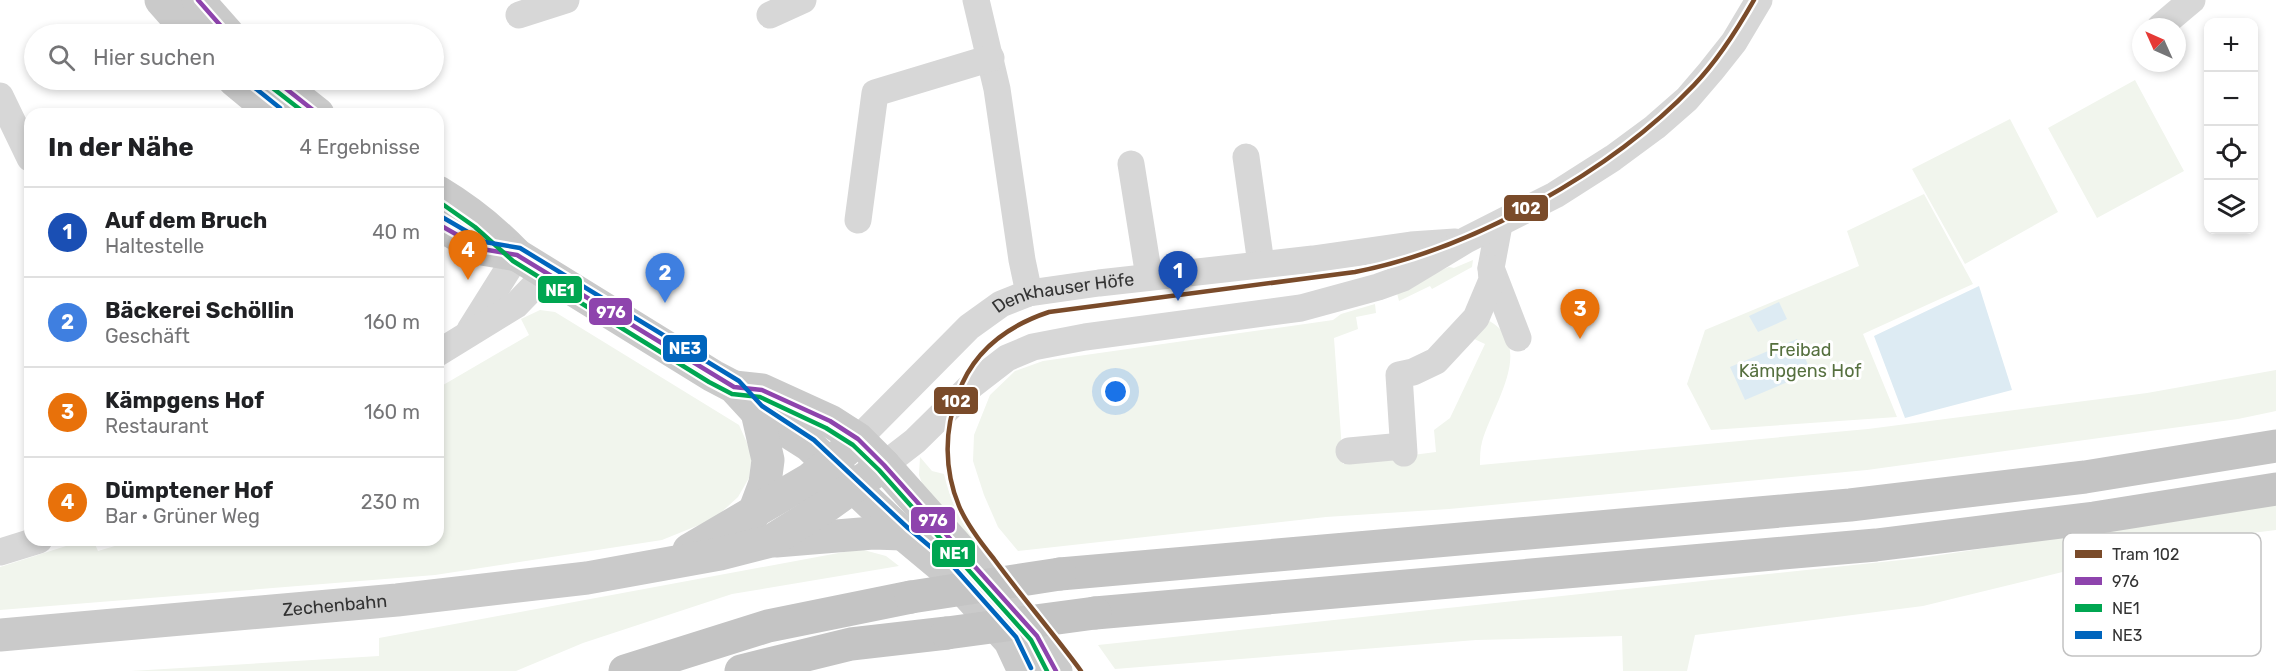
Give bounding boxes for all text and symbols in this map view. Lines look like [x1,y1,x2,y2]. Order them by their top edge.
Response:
north arrow [2132,18,2186,72]
map controls [2204,18,2258,234]
button: + [2204,18,2258,72]
search box [24,24,444,90]
icon: search [45,41,78,74]
text: Hier suchen [93,44,215,71]
button: − [2204,72,2258,126]
button: locate [2204,126,2258,180]
text: In der Nähe [48,132,194,163]
text: 4 Ergebnisse [300,135,420,159]
button: layers [2204,180,2258,234]
line badge: 102 [1503,194,1549,222]
text: 102 [1511,199,1541,218]
text: Auf dem Bruch [105,207,267,234]
text: 1 [63,220,72,244]
text: 40 m [372,220,420,244]
pin: 4 [448,230,488,280]
text: Haltestelle [105,234,204,258]
pin: 1 [1158,252,1198,301]
pin: 2 [646,254,684,303]
street label: Denkhauser Höfe [988,268,1135,318]
line badge: NE1 [537,275,583,304]
text: NE1 [545,281,575,300]
pin: 3 [1560,290,1600,339]
text: Bäckerei Schöllin [105,297,294,324]
line badge: 976 [588,297,633,326]
text: 976 [596,303,626,322]
text: 2 [61,310,74,334]
text: 160 m [364,310,420,334]
text: Geschäft [105,324,190,348]
line badge: NE3 [662,334,708,363]
text: NE3 [669,339,701,358]
park label: Freibad Kämpgens Hof [1739,339,1861,382]
your location [1101,377,1130,406]
line badge: 102 [933,386,979,415]
text: Kämpgens Hof [105,387,264,414]
text: 102 [941,392,971,411]
text: 3 [61,400,74,424]
text: 160 m [364,400,420,424]
text: Restaurant [105,414,209,438]
text: Dümptener Hof [105,477,273,504]
text: 4 [61,490,74,514]
text: 230 m [361,490,420,514]
text: Bar · Grüner Weg [105,504,260,528]
line badge: 976 [910,506,956,534]
text: 976 [918,511,948,530]
legend [2063,533,2261,656]
line badge: NE1 [931,539,976,568]
text: NE1 [939,544,969,563]
text: Tram 102 [2112,545,2179,564]
text: 976 [2112,572,2139,591]
street label: Zechenbahn [281,590,388,621]
text: NE1 [2112,599,2140,618]
text: NE3 [2112,626,2142,645]

